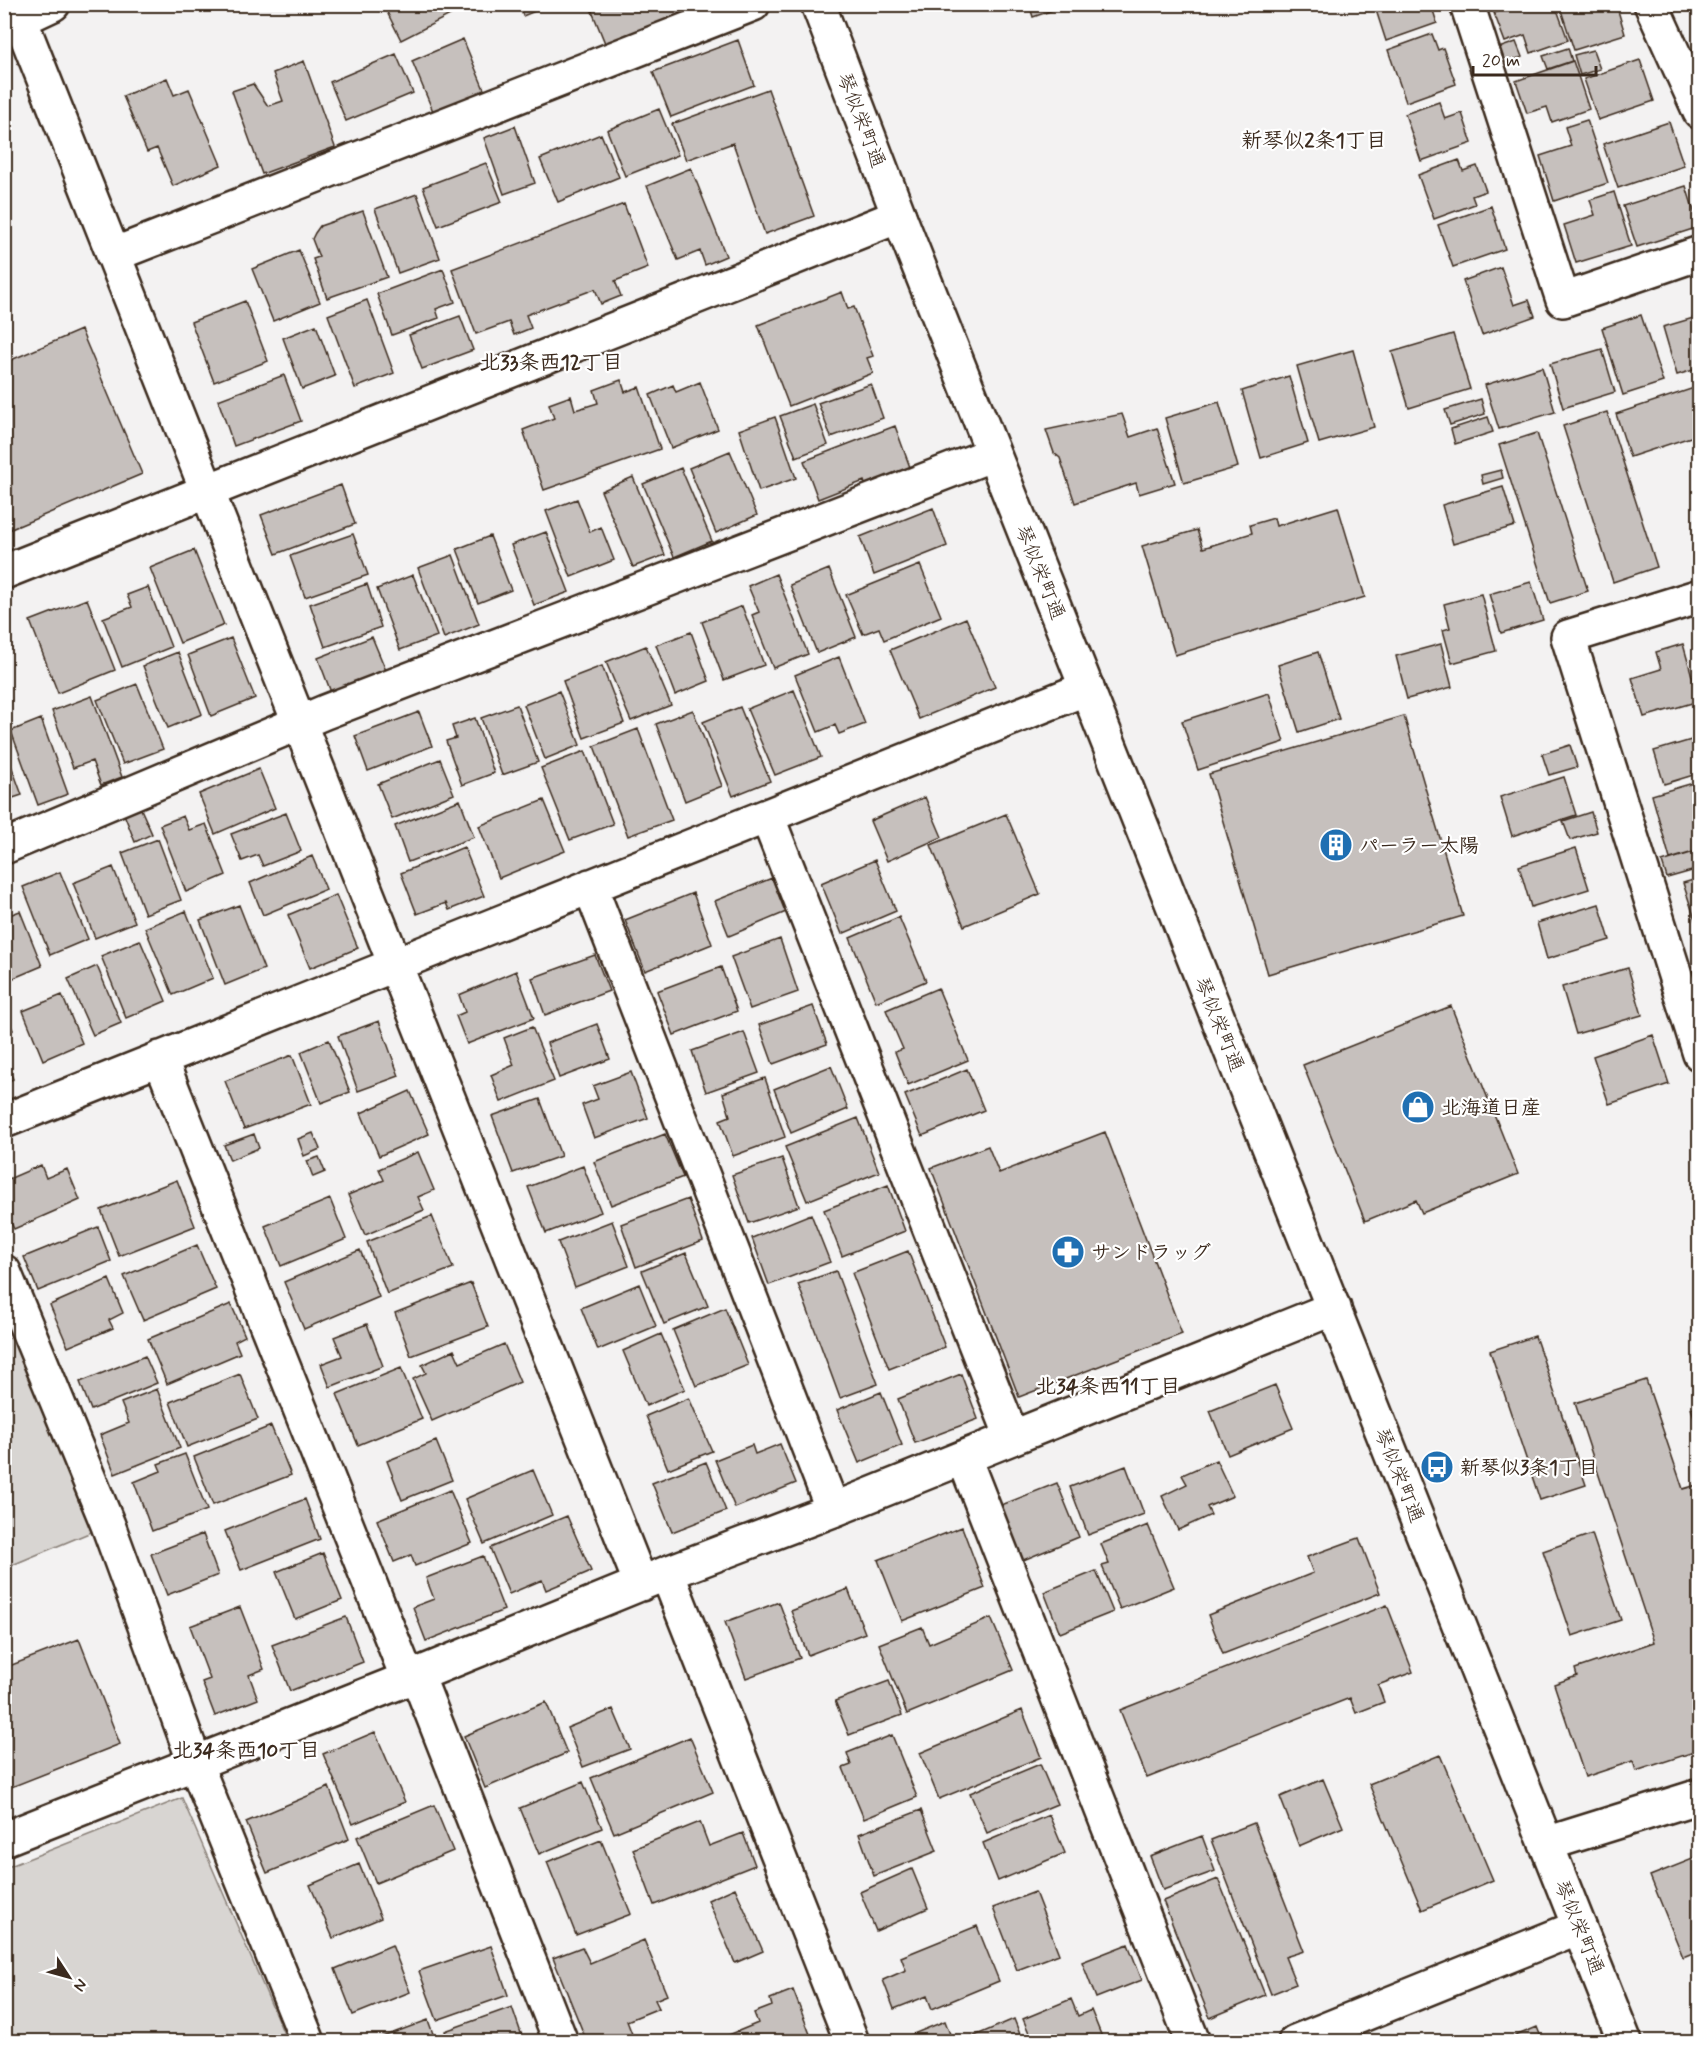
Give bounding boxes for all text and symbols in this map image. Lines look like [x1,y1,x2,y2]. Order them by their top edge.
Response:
scale bar [1473,39,1596,77]
text: 20 m [1482,49,1520,73]
street label: 琴似栄町通 [830,69,891,172]
district label: 新琴似2条1丁目 [1241,127,1387,155]
district label: 北33条西12丁目 [479,349,623,377]
street label: 琴似栄町通 [1008,521,1071,624]
building icon: パーラー太陽 [1318,827,1354,863]
place label: パーラー太陽 [1359,833,1479,860]
street label: 琴似栄町通 [1187,973,1250,1076]
shop icon: 北海道日産 [1400,1089,1436,1125]
place label: 北海道日産 [1441,1095,1541,1122]
pharmacy icon: サンドラッグ [1050,1234,1086,1270]
place label: サンドラッグ [1091,1240,1211,1267]
district label: 北34条西11丁目 [1035,1373,1181,1401]
street label: 琴似栄町通 [1367,1424,1430,1527]
bus stop icon: 新琴似3条1丁目 [1419,1449,1455,1485]
place label: 新琴似3条1丁目 [1460,1455,1598,1482]
district label: 北34条西10丁目 [172,1737,320,1765]
street label: 琴似栄町通 [1547,1876,1610,1979]
north arrow [39,1947,99,2007]
text: N [68,1974,92,1995]

